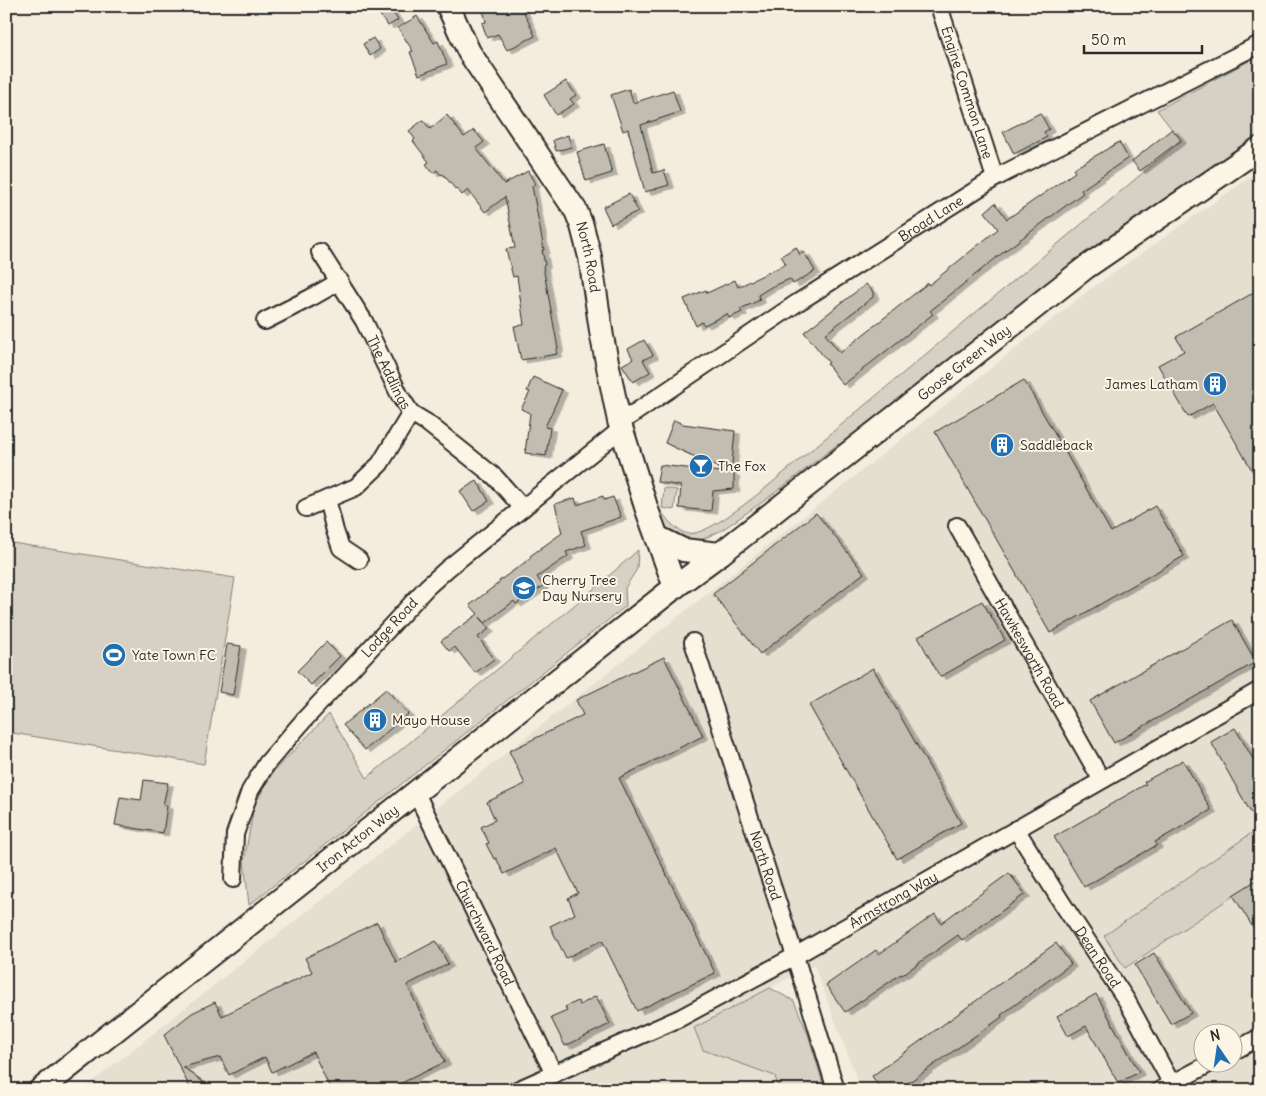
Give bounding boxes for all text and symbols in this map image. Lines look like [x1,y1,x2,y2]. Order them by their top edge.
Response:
scale bar [1084,22,1201,54]
street label: Engine Common Lane [937,24,997,161]
text: 50 m [1091,30,1126,49]
street label: Broad Lane [895,191,967,246]
street label: North Road [572,219,604,294]
street label: Goose Green Way [914,321,1014,405]
street label: The Addlings [363,332,415,413]
building icon: James Latham [1202,371,1228,397]
place label: James Latham [1105,375,1198,393]
building icon: Saddleback [989,432,1015,458]
place label: Saddleback [1020,436,1093,454]
bar icon: The Fox [688,453,714,479]
place label: The Fox [718,457,766,475]
place label: Cherry Tree Day Nursery [542,571,622,605]
school or university icon: Cherry Tree Day Nursery [511,575,537,601]
street label: Lodge Road [357,594,422,661]
street label: Hawkesworth Road [991,595,1068,711]
sports icon: Yate Town FC [101,642,127,668]
place label: Yate Town FC [132,646,216,664]
building icon: Mayo House [362,707,388,733]
place label: Mayo House [392,711,470,729]
street label: Iron Acton Way [313,801,402,876]
street label: North Road [746,828,785,903]
street label: Armstrong Way [846,867,941,932]
street label: Churchward Road [451,877,518,989]
street label: Dean Road [1071,923,1125,991]
north arrow [1194,1024,1244,1074]
text: N [1208,1025,1222,1045]

